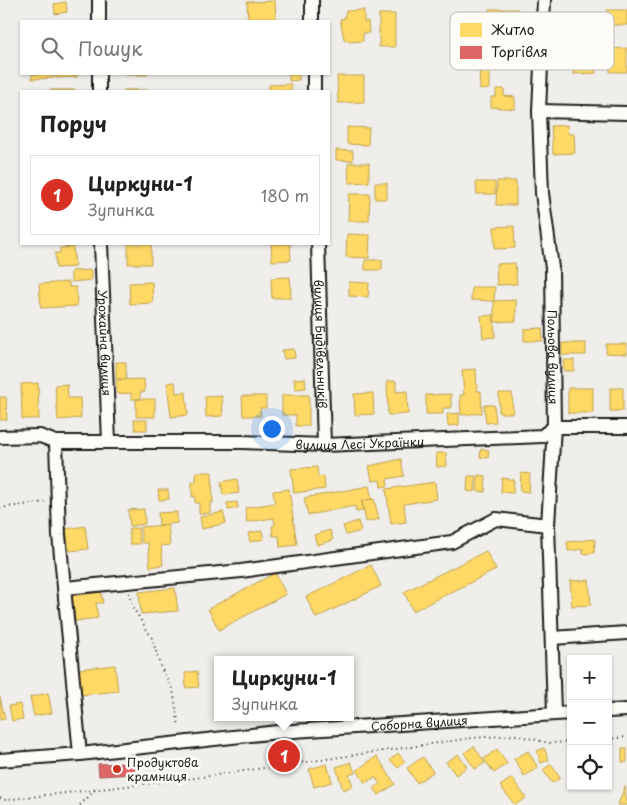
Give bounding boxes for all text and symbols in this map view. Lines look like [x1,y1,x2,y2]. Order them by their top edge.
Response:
legend [450,12,614,70]
text: Житло [491,19,535,40]
search box [20,20,330,75]
icon: search [38,34,66,62]
text: Пошук [78,34,143,62]
text: Торгівля [491,41,548,62]
text: Поруч [40,107,107,139]
text: Циркуни-1 [88,169,193,197]
text: 1 [53,183,61,207]
text: 180 m [261,183,309,207]
text: Зупинка [88,197,154,221]
street label: вулиця Будівельників [310,279,332,409]
street label: Урожайна вулиця [94,290,116,396]
street label: Польова вулиця [544,310,563,405]
your location [259,416,285,442]
street label: вулиця Лесі Українки [295,432,424,454]
map controls [567,655,612,790]
button: + [567,655,612,700]
popup [214,656,354,721]
text: Циркуни-1 [232,663,336,691]
text: Зупинка [232,691,298,715]
button: − [567,700,612,745]
street label: Соборна вулиця [370,711,468,735]
pin: 1 [268,737,300,775]
button: locate [567,745,612,790]
place label: Продуктова крамниця [127,753,199,785]
marker: Продуктова крамниця [111,763,123,775]

